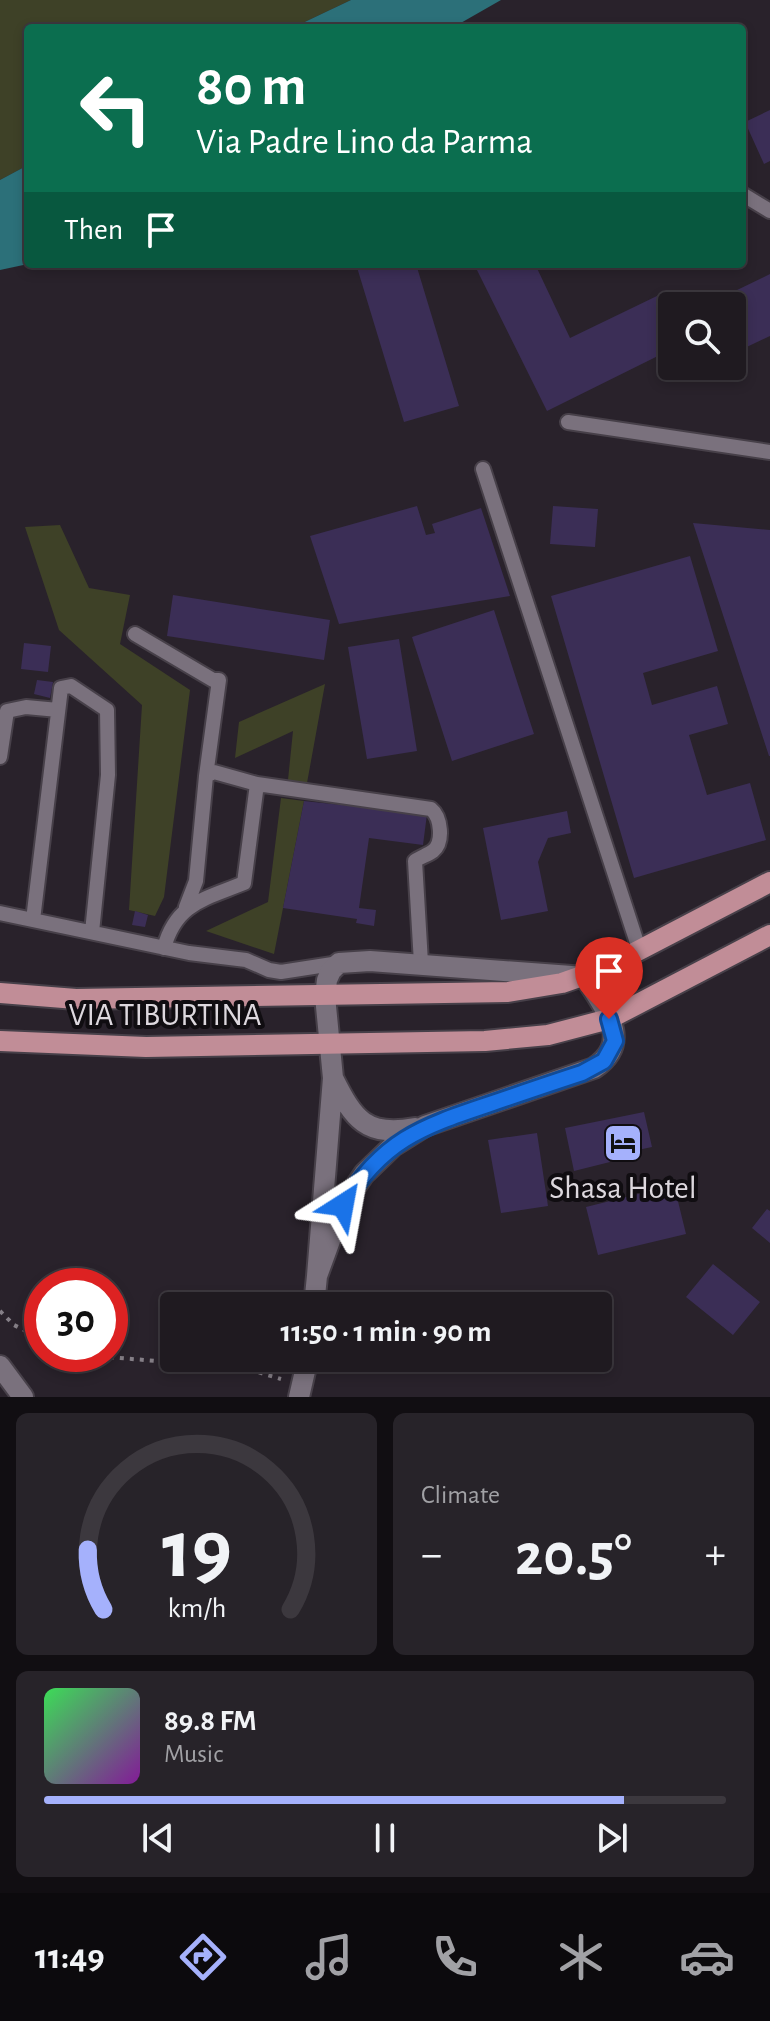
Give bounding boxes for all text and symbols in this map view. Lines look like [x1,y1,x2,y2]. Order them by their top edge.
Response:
icon: left [64,56,168,160]
text: 80 m [196,59,306,115]
text: Via Padre Lino da Parma [196,124,533,160]
icon: arrive [139,208,183,252]
text: Then [64,215,123,245]
map controls [658,292,746,380]
button: search [658,292,746,380]
pin [575,937,643,1019]
icon: arrive [587,949,631,993]
street label: VIA TIBURTINA [68,999,262,1031]
hotel icon: Shasa Hotel [602,1122,644,1164]
position arrow [301,1163,385,1247]
place label: Shasa Hotel [549,1172,697,1204]
speed limit sign: 30 [24,1268,128,1372]
text: 11:50 · 1 min · 90 m [280,1317,492,1347]
text: Climate [421,1482,500,1508]
text: 19 [161,1509,232,1593]
text: 20.5° [515,1526,632,1586]
text: − [421,1533,442,1577]
text: + [705,1533,726,1577]
text: km/h [167,1594,226,1623]
text: 89.8 FM [164,1706,257,1736]
text: Music [164,1741,223,1767]
icon: previous [136,1816,180,1860]
icon: pause [363,1816,407,1860]
icon: next [590,1816,634,1860]
icon: directions [175,1929,231,1985]
icon: music [301,1929,357,1985]
icon: phone [427,1929,483,1985]
icon: climate [553,1929,609,1985]
icon: car [679,1929,735,1985]
text: 11:49 [35,1939,105,1975]

